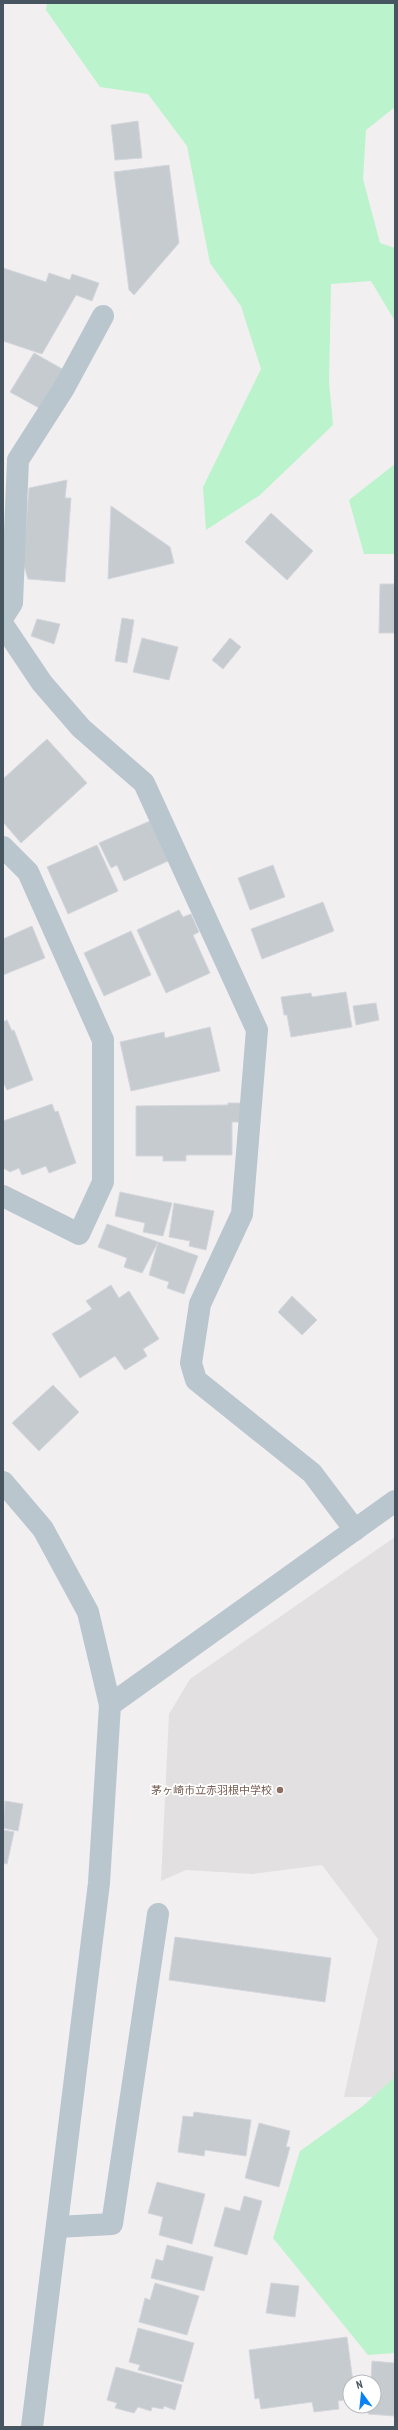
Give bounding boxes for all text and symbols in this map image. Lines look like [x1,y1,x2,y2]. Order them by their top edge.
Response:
place label: 茅ヶ崎市立赤羽根中学校 [151,1783,272,1797]
marker: 茅ヶ崎市立赤羽根中学校 [275,1785,285,1795]
north arrow [342,2374,382,2414]
text: N [355,2377,364,2392]

